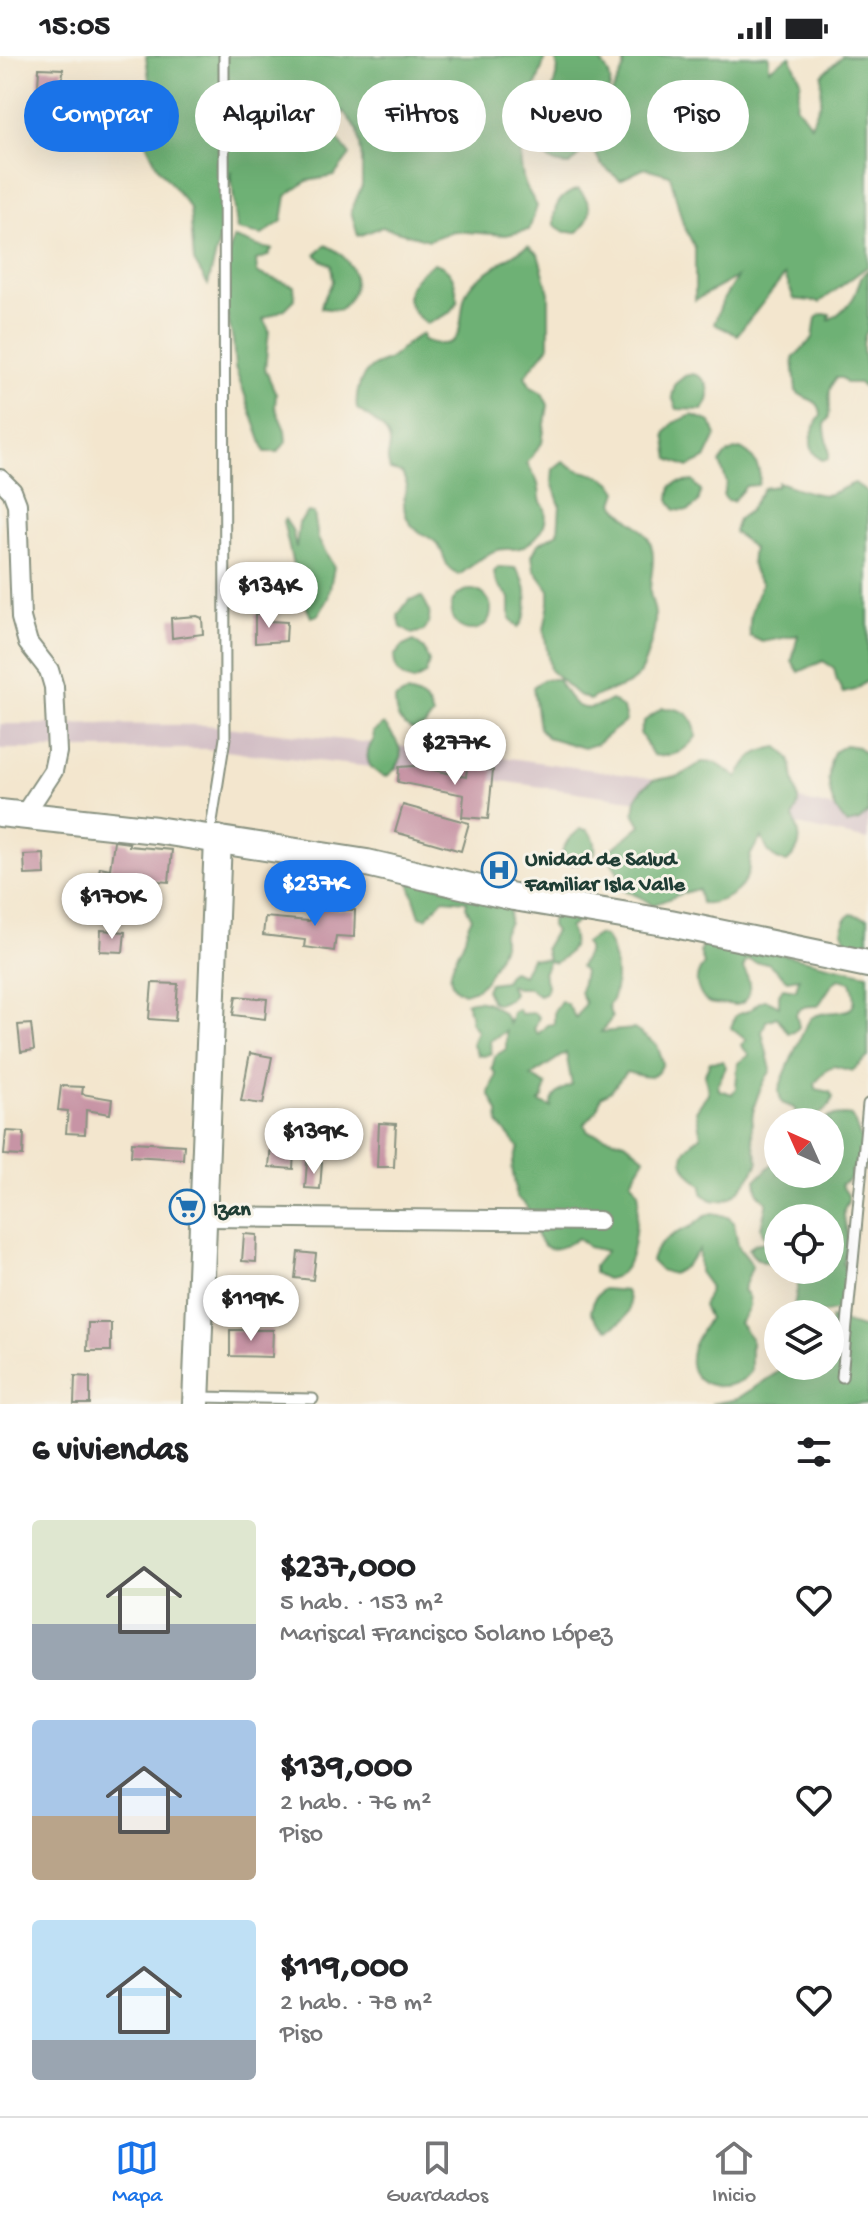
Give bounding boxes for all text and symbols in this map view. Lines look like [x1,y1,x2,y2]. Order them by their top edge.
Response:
text: 15:05 [40,11,110,46]
chip: Comprar [24,80,179,152]
chip: Alquilar [195,80,341,152]
chip: Filtros [357,80,486,152]
chip: Nuevo [502,80,631,152]
chip: Piso [647,80,749,152]
pin: $134K [213,562,325,630]
text: $134K [238,572,300,603]
pin: $277K [399,719,511,787]
text: $277K [422,729,488,760]
place label: Unidad de Salud Familiar Isla Valle [524,848,685,899]
hospital icon: Unidad de Salud Familiar Isla Valle [480,851,518,889]
pin: $237K [259,860,371,928]
text: $237K [282,870,348,901]
pin: $170K [56,873,168,941]
text: $170K [80,883,144,914]
pin: $139K [258,1108,370,1176]
north arrow [764,1108,844,1188]
map controls [764,1108,844,1380]
text: $139K [282,1118,346,1149]
supermarket icon: Izan [168,1188,206,1226]
place label: Izan [213,1198,251,1224]
button: locate [764,1204,844,1284]
pin: $119K [195,1275,307,1343]
text: $119K [221,1285,281,1316]
button: layers [764,1300,844,1380]
icon: filters [792,1430,836,1474]
text: 6 viviendas [32,1432,187,1472]
text: $237,000 [280,1549,416,1589]
icon: home [96,1552,192,1648]
icon: heart [792,1578,836,1622]
text: 5 hab. · 153 m² [280,1589,443,1620]
text: Mariscal Francisco Solano López [280,1620,612,1651]
text: $139,000 [280,1749,412,1789]
icon: home [96,1752,192,1848]
icon: heart [792,1778,836,1822]
text: 2 hab. · 76 m² [280,1789,431,1820]
text: Piso [280,1820,323,1851]
text: $119,000 [280,1949,408,1989]
icon: home [96,1952,192,2048]
icon: heart [792,1978,836,2022]
text: 2 hab. · 78 m² [280,1989,432,2020]
text: Piso [280,2020,323,2051]
tab: Mapa [112,2136,162,2210]
tab: Guardados [386,2136,488,2210]
tab: Inicio [712,2136,756,2210]

